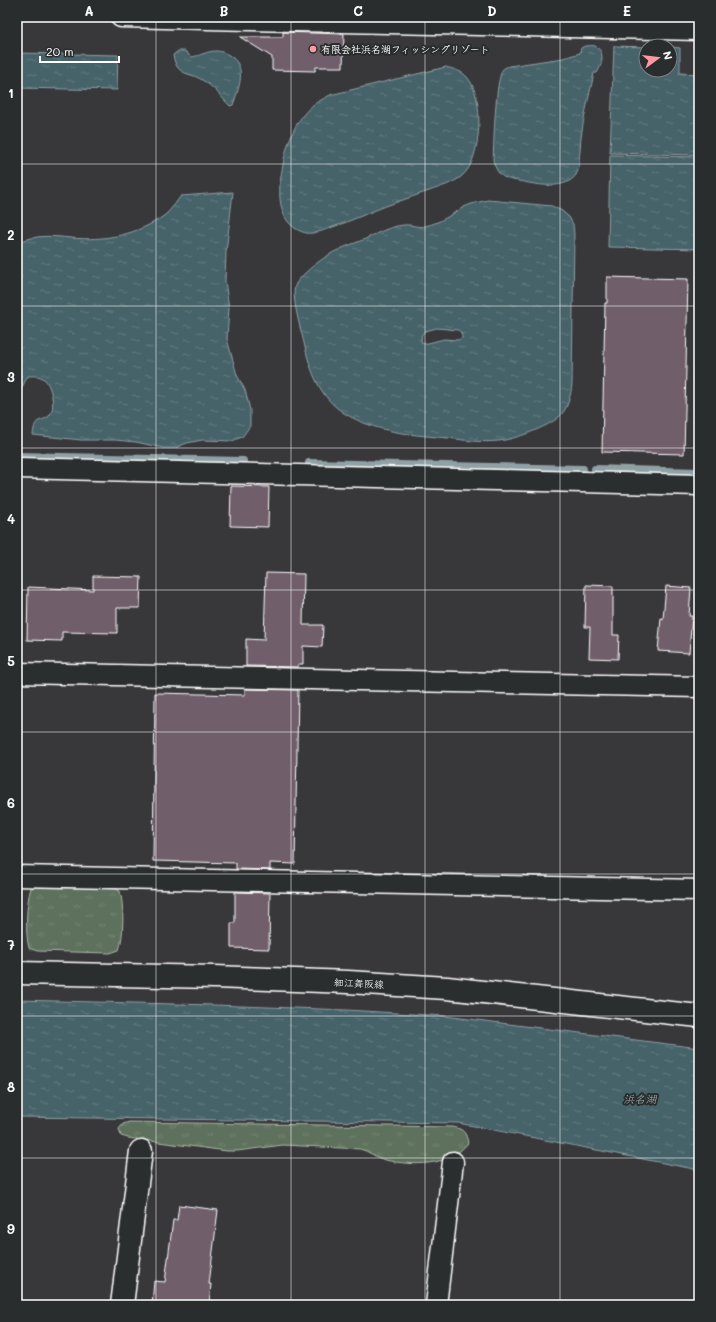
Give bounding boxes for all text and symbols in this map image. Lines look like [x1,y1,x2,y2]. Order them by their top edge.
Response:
text: A [84,2,94,19]
text: B [220,2,229,19]
text: C [353,2,363,19]
text: D [487,2,497,19]
text: E [623,2,631,19]
scale bar [40,38,119,64]
north arrow [638,38,678,78]
place label: 有限会社浜名湖フィッシングリゾート [321,42,489,56]
text: 20 m [46,43,74,59]
marker: 有限会社浜名湖フィッシングリゾート [308,44,318,54]
text: N [660,49,676,61]
text: 1 [8,84,14,101]
text: 2 [7,226,15,243]
text: 3 [7,368,15,385]
text: 4 [7,510,15,527]
text: 5 [7,652,15,669]
text: 6 [7,794,15,811]
text: 7 [7,936,15,953]
street label: 細江舞阪線 [334,975,384,991]
text: 8 [7,1078,15,1095]
water label: 浜名湖 [624,1091,657,1106]
text: 9 [7,1220,15,1237]

